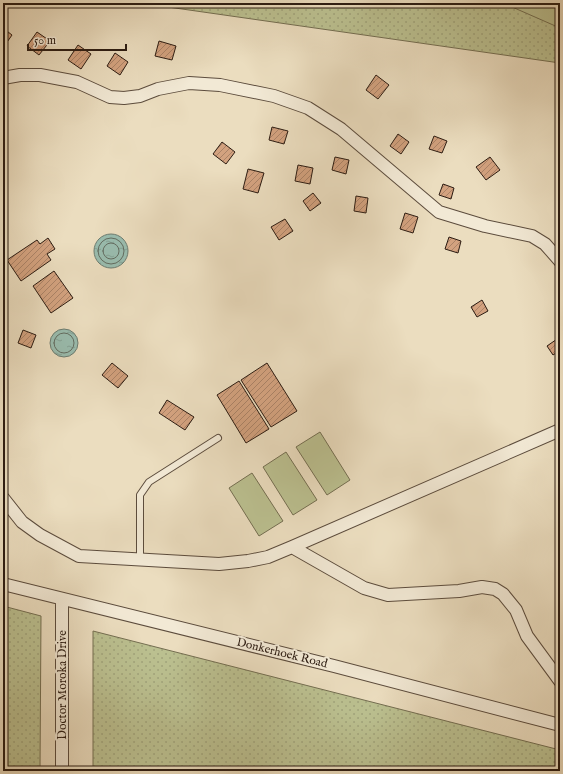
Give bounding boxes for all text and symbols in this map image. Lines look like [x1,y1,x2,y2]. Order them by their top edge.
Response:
scale bar [28,26,126,52]
text: 50 m [34,33,56,48]
street label: Doctor Moroka Drive [55,630,70,740]
street label: Donkerhoek Road [235,634,330,672]

